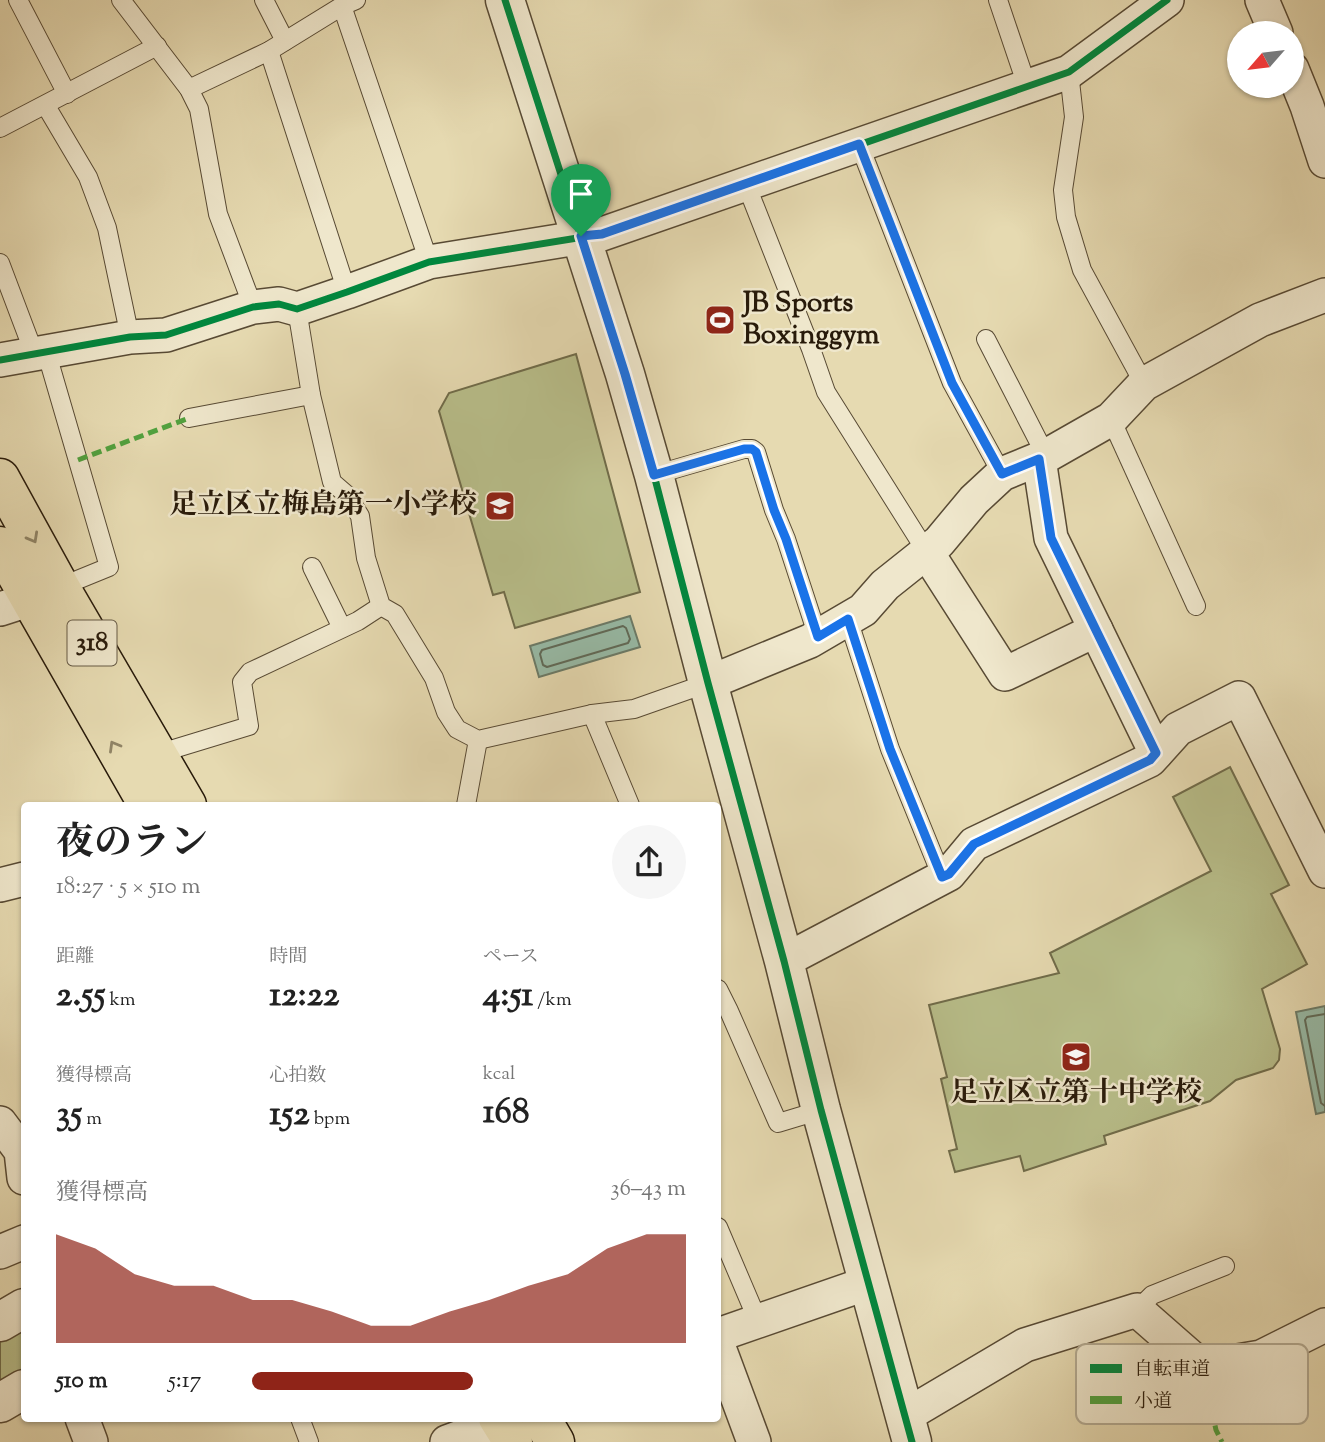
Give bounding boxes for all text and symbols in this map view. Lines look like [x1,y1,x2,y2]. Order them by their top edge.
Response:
north arrow [1227,21,1304,98]
map controls [1227,21,1304,98]
pin [551,164,611,236]
icon: arrive [562,175,600,213]
place label: JB Sports Boxinggym [741,284,880,356]
sports icon: JB Sports Boxinggym [703,303,737,337]
place label: 足立区立梅島第一小学校 [169,486,477,526]
school or university icon: 足立区立梅島第一小学校 [483,489,517,523]
one-way arrow [25,531,38,544]
road number: 318 [68,621,116,666]
one-way arrow [109,740,122,753]
text: 夜のラン [56,818,208,872]
button: share [612,825,686,899]
text: 18:27 · 5 × 510 m [56,871,201,904]
text: 距離 [56,944,94,971]
text: 時間 [269,944,307,971]
text: ペース [483,944,539,971]
text: 2.55 [56,971,105,1022]
text: 12:22 [269,971,339,1022]
text: 4:51 [483,971,533,1022]
text: km [105,987,136,1014]
text: /km [533,987,572,1014]
school or university icon: 足立区立第十中学校 [1059,1040,1093,1074]
text: kcal [483,1061,515,1088]
text: 獲得標高 [56,1063,132,1090]
text: 心拍数 [269,1063,326,1090]
place label: 足立区立第十中学校 [950,1074,1202,1114]
text: 168 [483,1088,529,1139]
text: 35 [56,1090,82,1141]
text: 152 [269,1090,310,1141]
text: m [82,1106,102,1133]
text: bpm [310,1106,350,1133]
text: 36–43 m [610,1173,686,1206]
text: 獲得標高 [56,1177,148,1210]
legend [1076,1344,1308,1424]
text: 自転車道 [1134,1357,1210,1384]
text: 510 m [56,1365,108,1398]
text: 5:17 [168,1365,201,1398]
text: 小道 [1134,1389,1172,1416]

